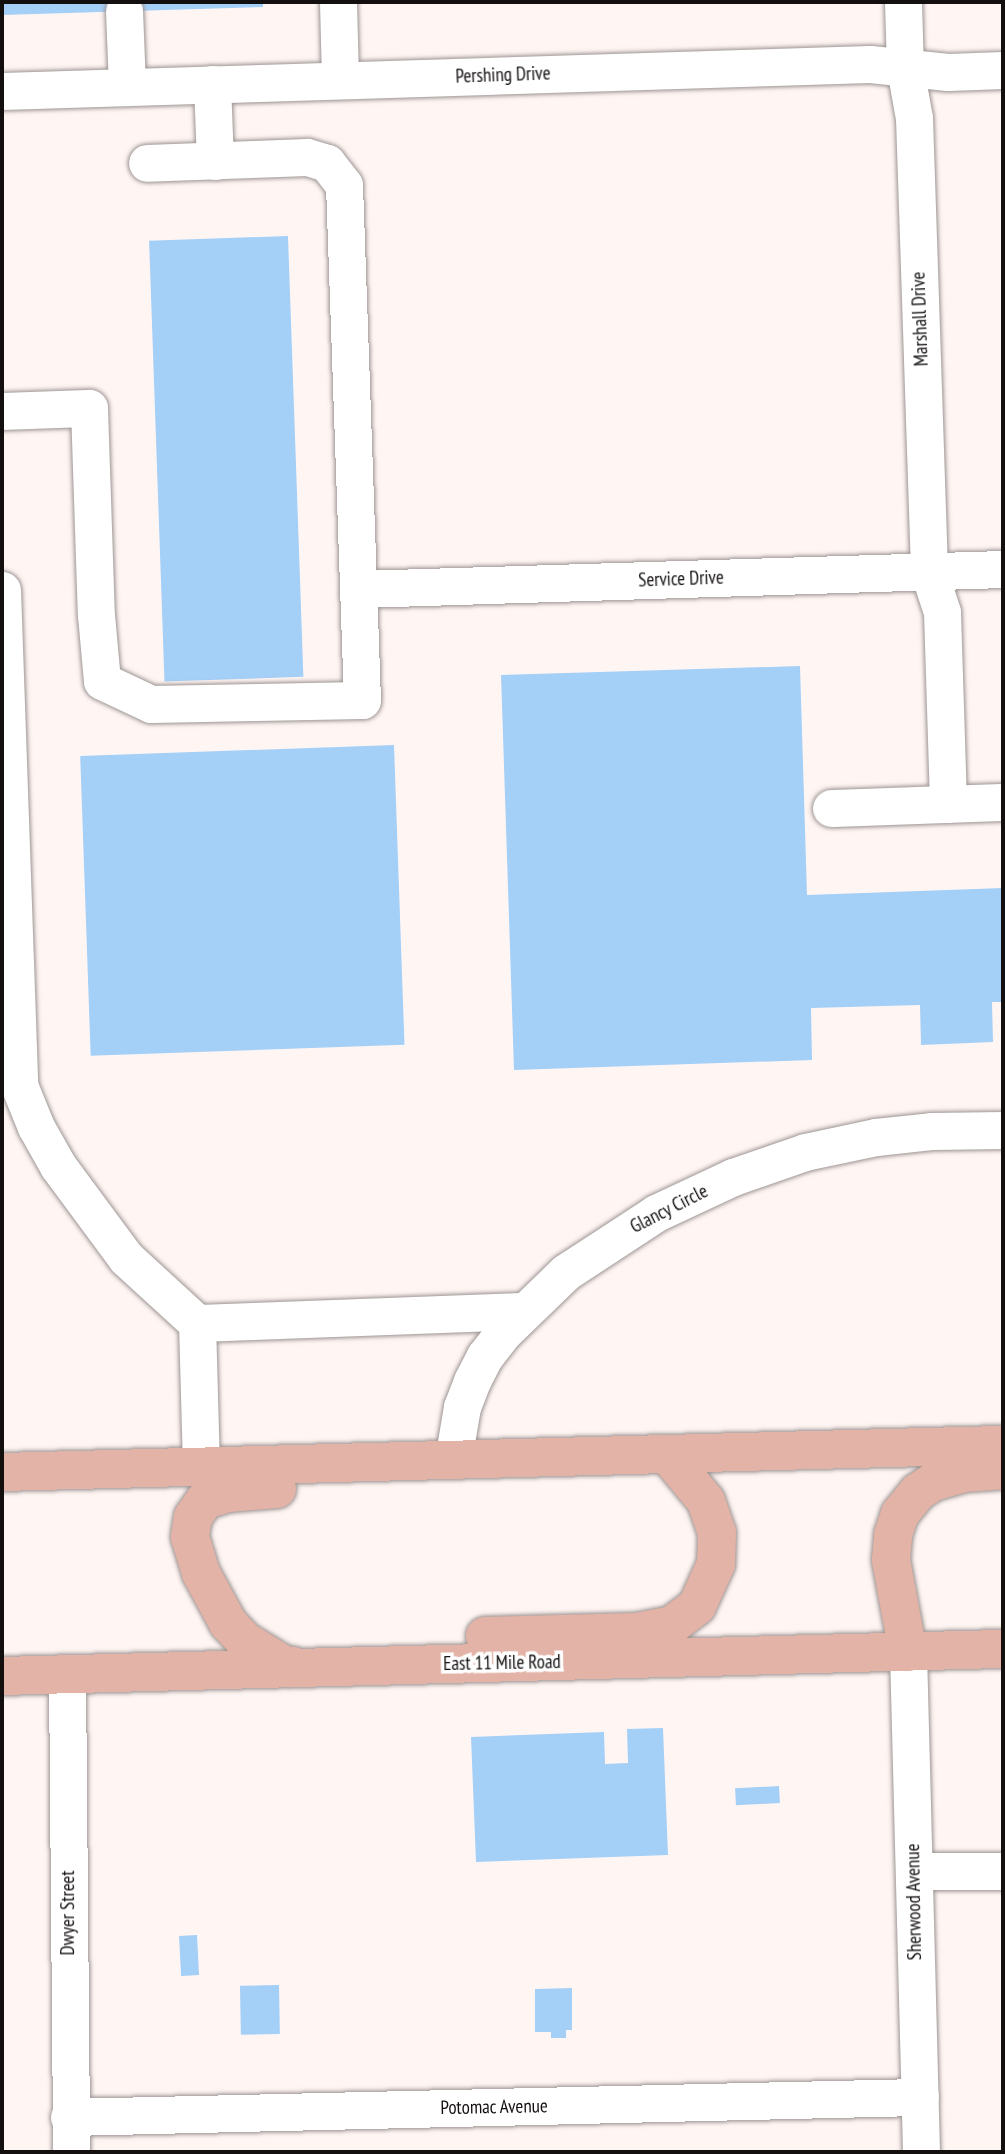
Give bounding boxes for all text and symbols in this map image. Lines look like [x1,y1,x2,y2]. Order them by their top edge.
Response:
street label: Pershing Drive [455,62,551,88]
street label: Marshall Drive [907,271,933,367]
street label: Service Drive [638,566,724,592]
street label: Glancy Circle [626,1180,712,1238]
street label: East 11 Mile Road [443,1651,561,1675]
street label: Sherwood Avenue [902,1843,926,1961]
street label: Dwyer Street [57,1871,79,1955]
street label: Potomac Avenue [440,2095,548,2119]

